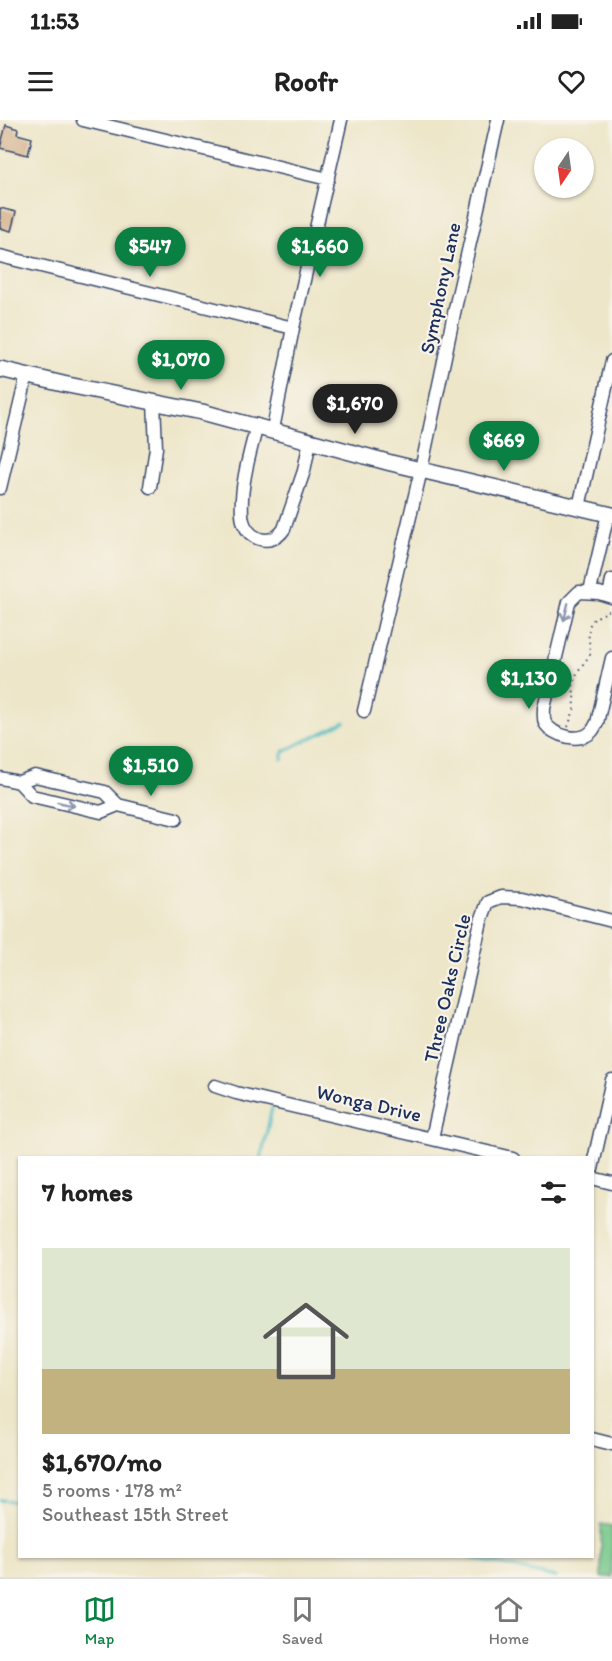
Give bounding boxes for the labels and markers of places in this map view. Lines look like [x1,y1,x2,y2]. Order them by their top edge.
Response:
pin: $547 [114,227,186,278]
pin: $1,660 [271,227,369,278]
pin: $1,070 [132,340,230,391]
pin: $1,670 [306,384,404,435]
pin: $669 [468,421,540,472]
pin: $1,130 [480,659,578,710]
pin: $1,510 [102,746,200,797]

